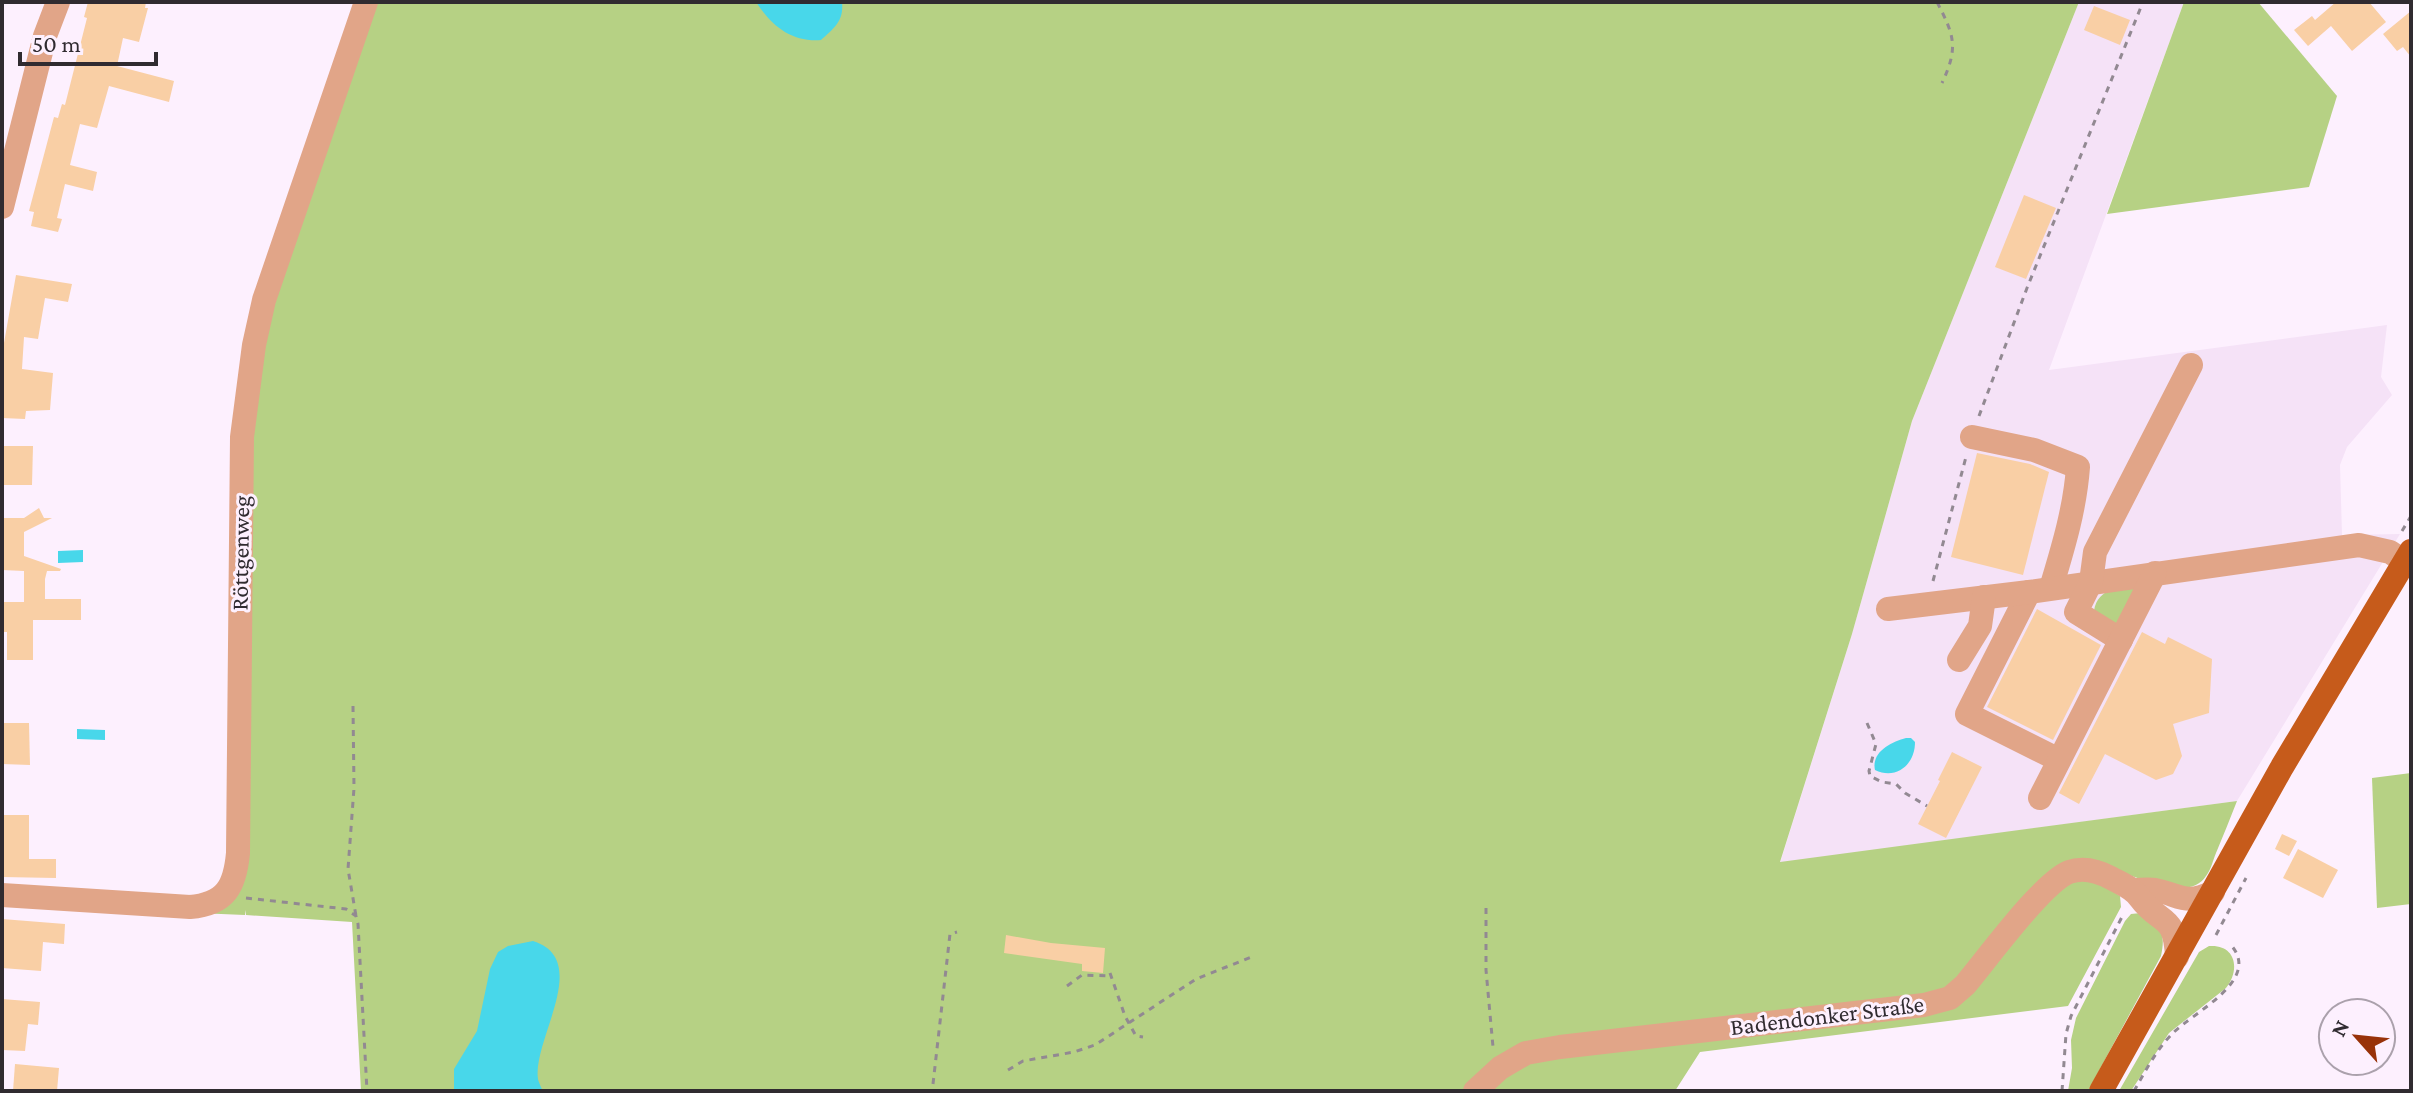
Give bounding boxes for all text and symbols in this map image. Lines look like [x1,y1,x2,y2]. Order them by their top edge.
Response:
scale bar [20,16,156,66]
text: 50 m [32,30,81,57]
street label: Röttgenweg [225,495,255,611]
street label: Badendonker Straße [1729,990,1925,1040]
north arrow [2317,997,2397,1077]
text: N [2325,1016,2354,1041]

